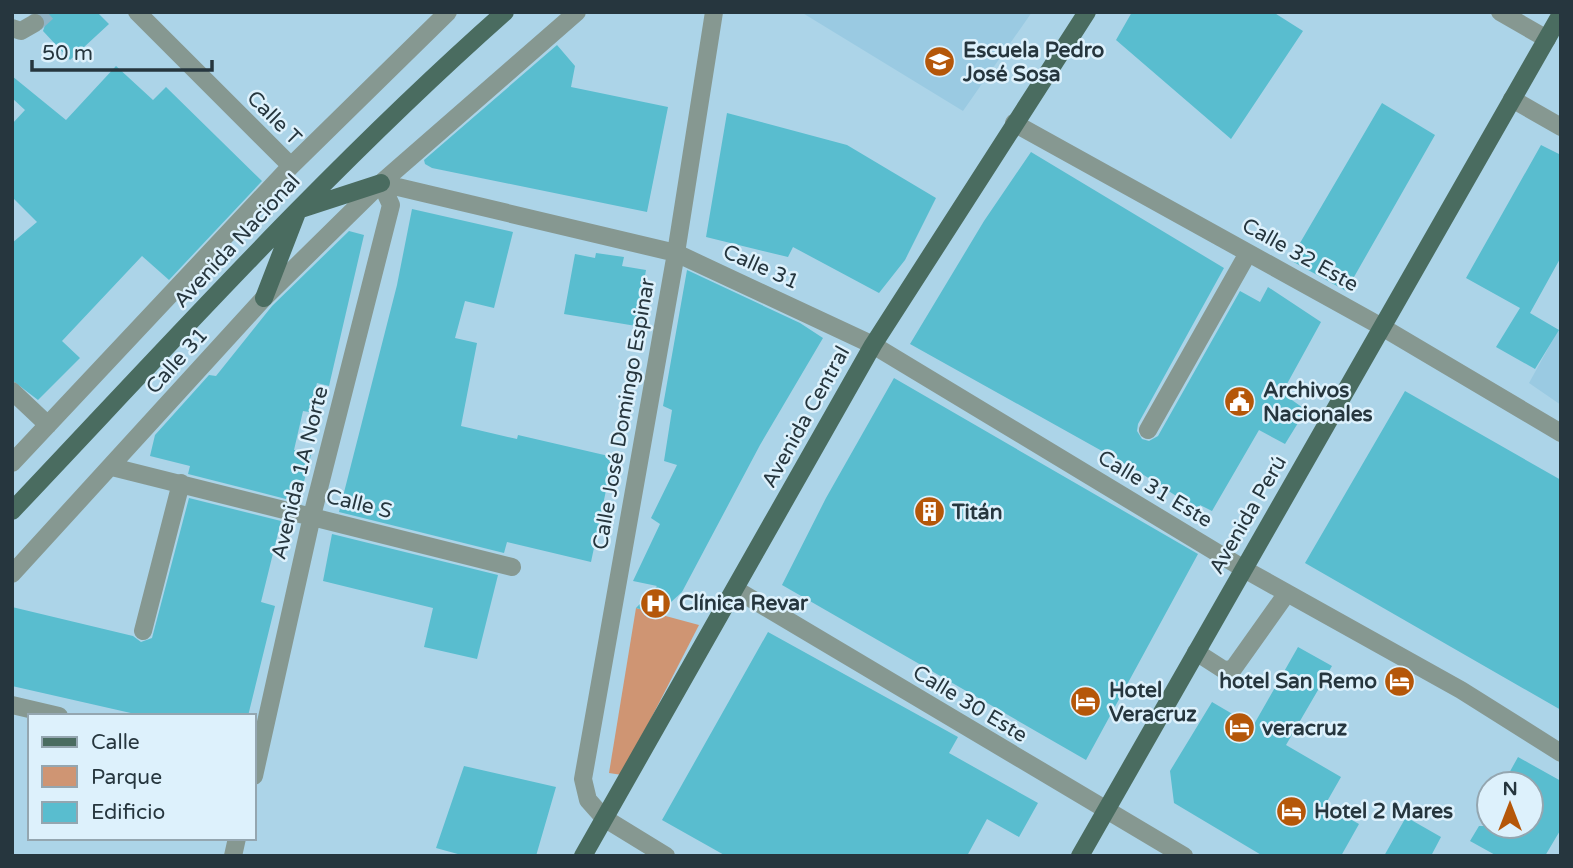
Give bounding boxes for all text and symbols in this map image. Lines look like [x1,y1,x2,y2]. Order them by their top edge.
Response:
scale bar [32,28,212,72]
place label: Escuela Pedro José Sosa [962,38,1104,87]
text: 50 m [42,41,93,66]
school or university icon: Escuela Pedro José Sosa [923,45,957,79]
street label: Calle T [241,85,307,151]
street label: Avenida Nacional [169,169,305,313]
street label: Calle 32 Este [1237,213,1363,297]
street label: Calle 31 [719,239,803,295]
street label: Calle José Domingo Espinar [588,276,660,552]
street label: Calle 31 [141,323,213,399]
street label: Avenida Central [757,342,855,492]
place label: Archivos Nacionales [1263,378,1373,427]
street label: Avenida 1A Norte [266,384,334,562]
public building icon: Archivos Nacionales [1223,385,1257,419]
street label: Calle 31 Este [1093,445,1217,533]
street label: Avenida Perú [1204,451,1292,579]
street label: Calle S [323,484,395,524]
building icon: Titán [912,495,946,529]
place label: Titán [951,500,1002,525]
hospital icon: Clínica Revar [639,586,673,620]
place label: Clínica Revar [679,591,809,616]
street label: Calle 30 Este [908,660,1032,748]
hotel icon: hotel San Remo [1383,664,1417,698]
place label: hotel San Remo [1219,669,1377,694]
place label: Hotel Veracruz [1109,678,1197,727]
hotel icon: Hotel Veracruz [1069,685,1103,719]
hotel icon: veracruz [1222,711,1256,745]
legend [28,714,256,840]
place label: veracruz [1262,716,1348,741]
text: Calle [91,730,140,755]
text: Parque [91,765,162,790]
north arrow [1475,770,1545,840]
text: N [1502,778,1518,800]
hotel icon: Hotel 2 Mares [1274,794,1308,828]
place label: Hotel 2 Mares [1314,799,1453,824]
text: Edificio [91,800,165,825]

